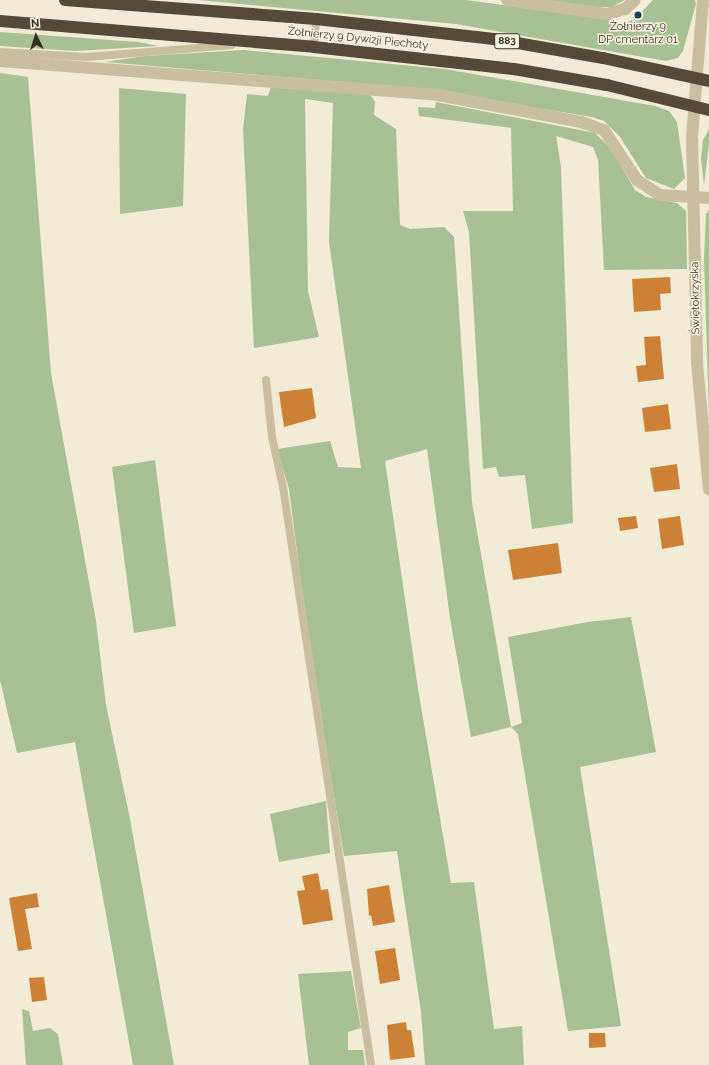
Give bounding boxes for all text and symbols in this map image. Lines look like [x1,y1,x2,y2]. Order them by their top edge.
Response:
marker: Żołnierzy 9 DP cmentarz 01 [633,10,643,20]
north arrow [16,16,56,56]
text: N [30,17,40,30]
place label: Żołnierzy 9 DP cmentarz 01 [598,21,678,47]
street label: Żołnierzy 9 Dywizji Piechoty [287,25,429,53]
road number: 883 [494,33,520,49]
street label: Świętokrzyska [689,262,703,334]

